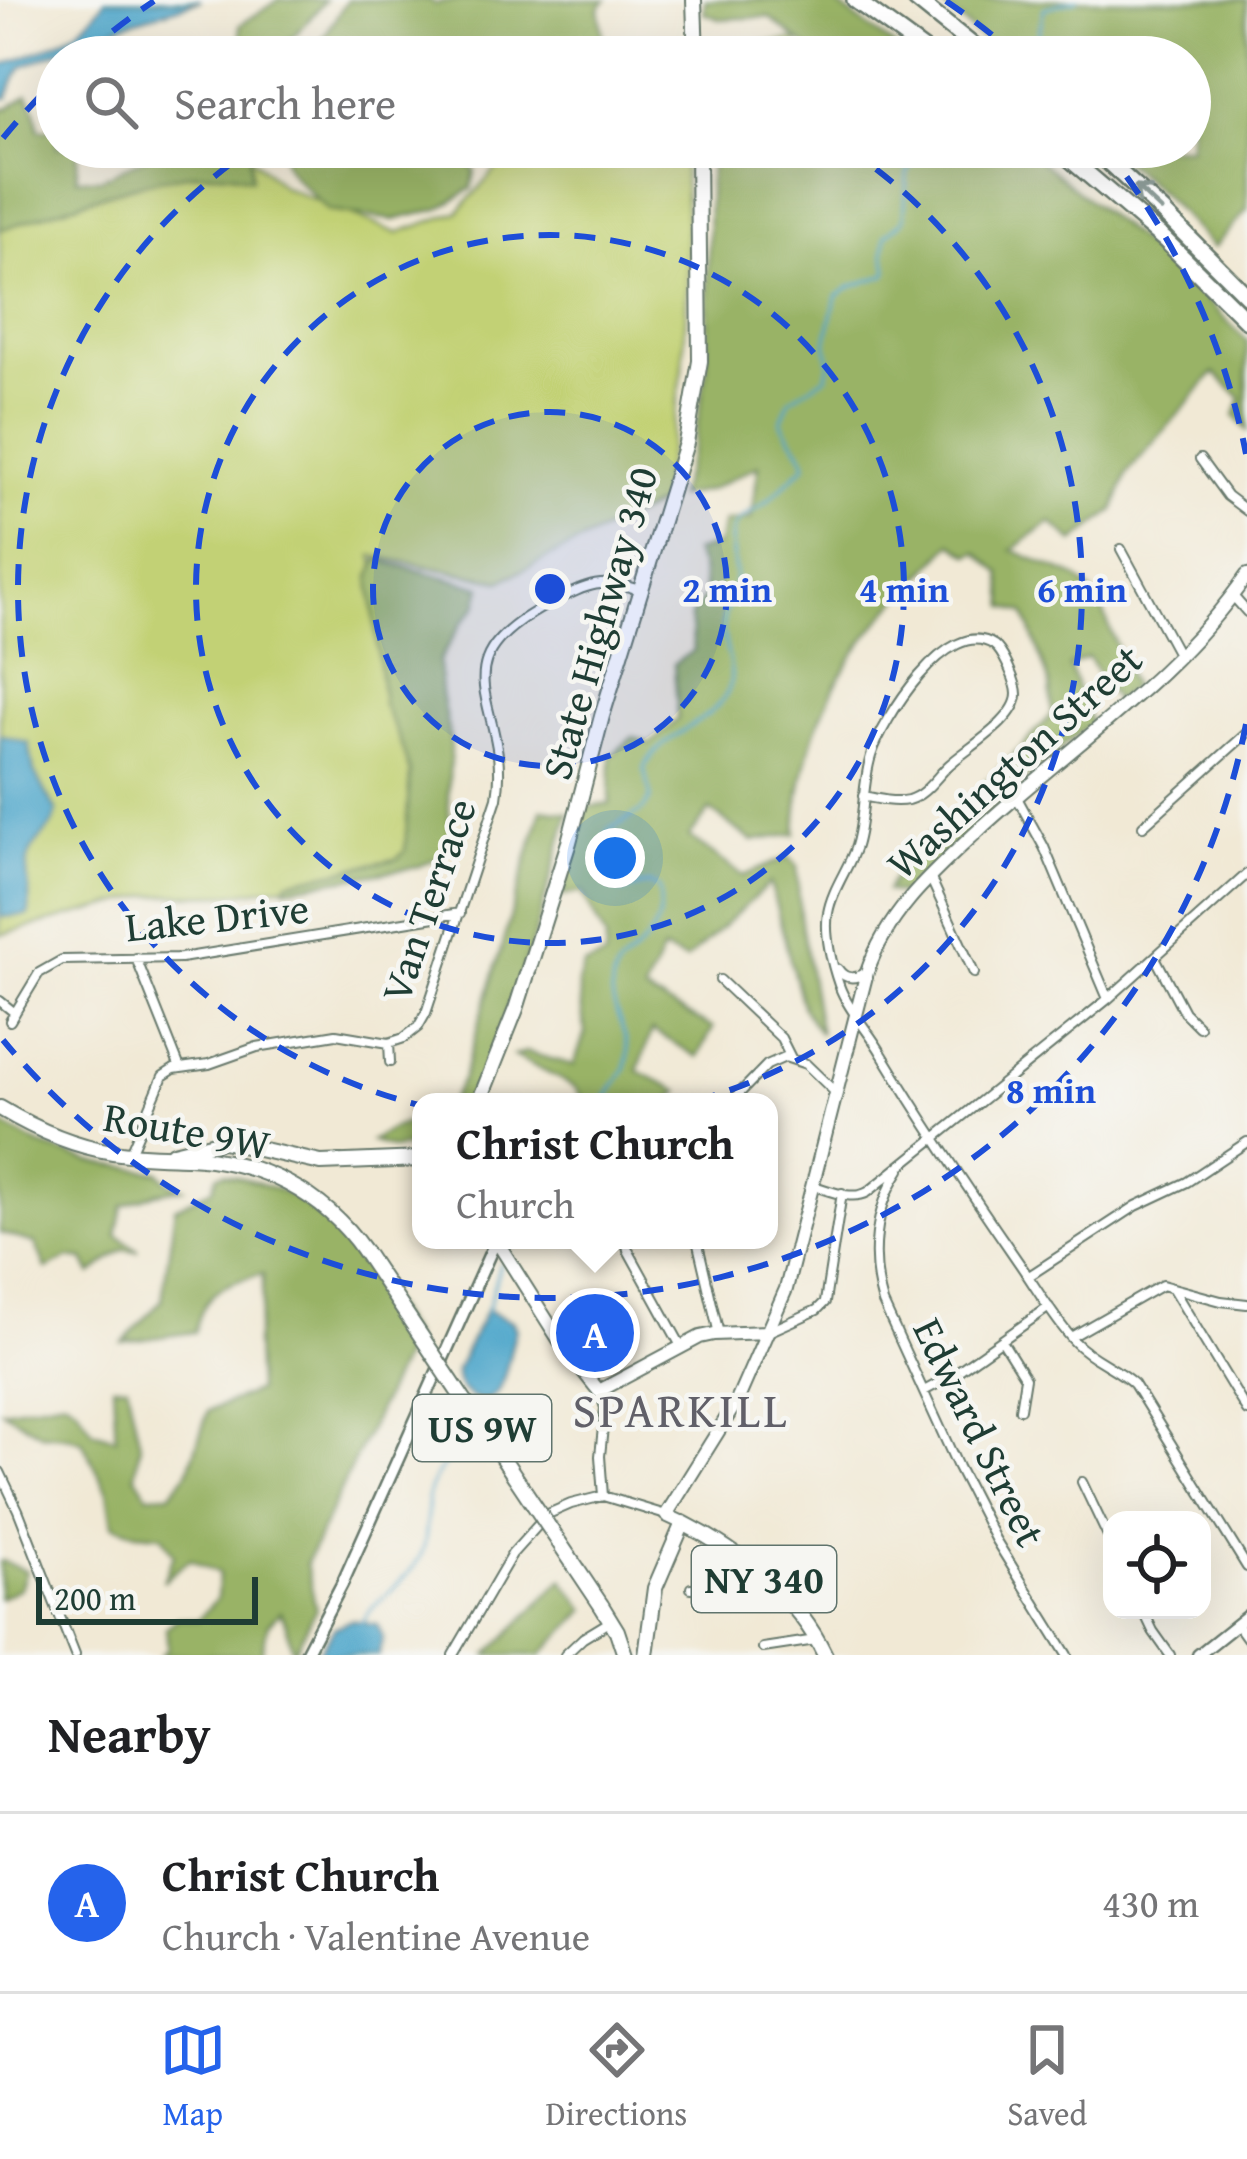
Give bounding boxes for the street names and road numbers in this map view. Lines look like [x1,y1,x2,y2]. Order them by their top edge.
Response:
street label: State Highway 340 [525,459,672,787]
street label: Washington Street [872,629,1155,892]
street label: Van Terrace [364,790,491,1010]
street label: Lake Drive [122,877,312,956]
street label: Route 9W [99,1085,275,1174]
street label: Edward Street [899,1307,1062,1557]
road number: US 9W [413,1395,551,1461]
road number: NY 340 [692,1546,836,1612]

